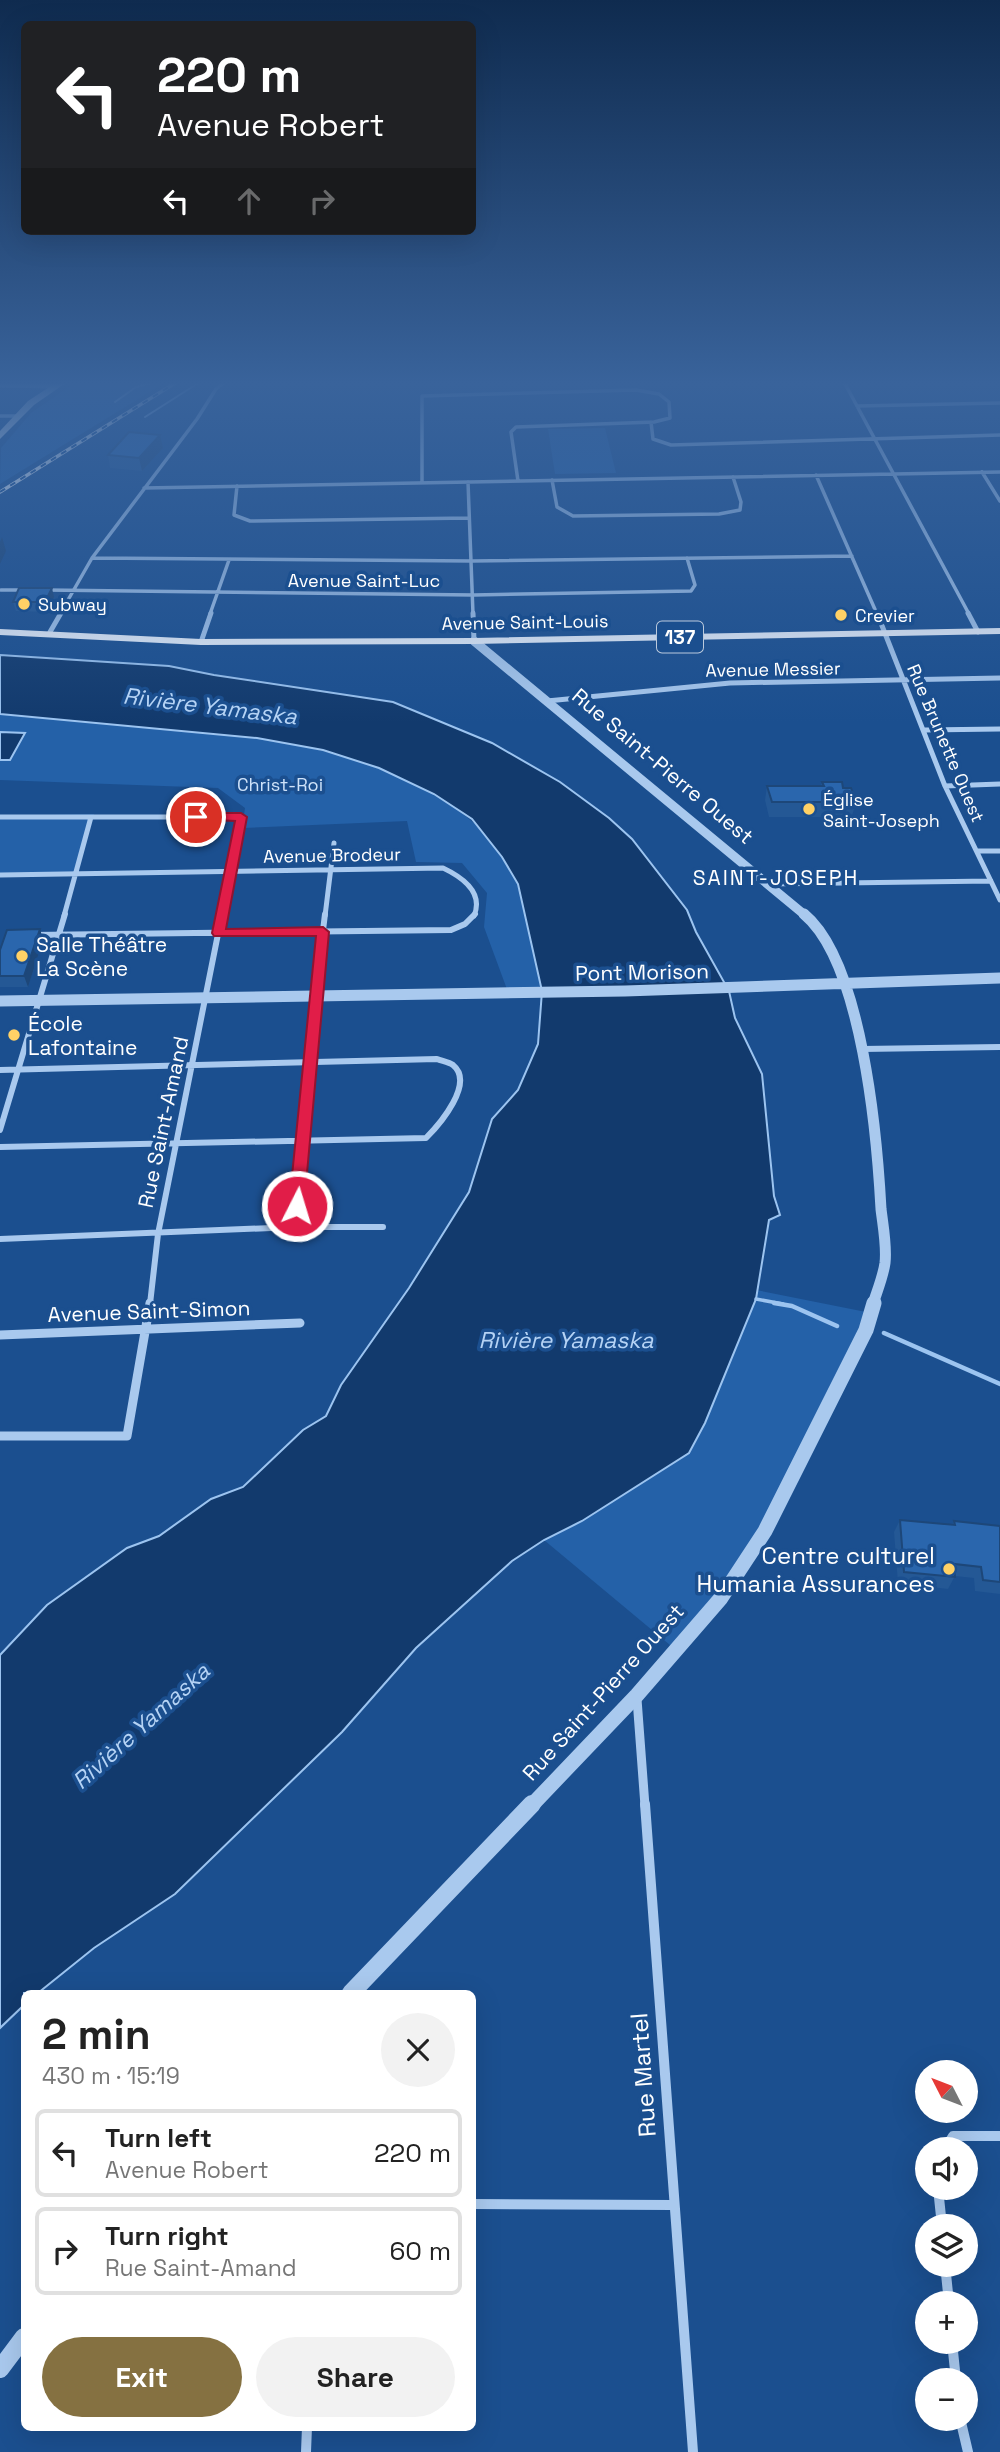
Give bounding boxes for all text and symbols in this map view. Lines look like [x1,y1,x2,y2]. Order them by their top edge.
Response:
text: 220 m [157,44,301,106]
icon: left [42,49,133,140]
text: Avenue Robert [157,105,385,145]
icon: left [157,182,195,220]
icon: ahead [230,182,268,220]
icon: right [303,182,341,220]
street label: Avenue Saint-Luc [288,569,440,592]
place label: Subway [38,593,107,616]
marker: Subway [16,596,32,612]
place label: Crevier [855,604,915,627]
marker: Crevier [833,607,849,623]
street label: Avenue Saint-Louis [441,609,609,635]
road number: 137 [657,622,703,652]
street label: Avenue Messier [705,656,841,682]
street label: Rue Brunette Ouest [902,660,990,826]
water label: Rivière Yamaska [121,680,299,732]
street label: Rue Saint-Pierre Ouest [567,682,759,850]
park label: Christ-Roi [237,773,323,796]
pin [166,787,226,847]
place label: Église Saint-Joseph [823,788,940,832]
icon: arrive [177,798,215,836]
marker: Église Saint-Joseph [801,801,817,817]
street label: Avenue Brodeur [263,842,401,868]
district label: SAINT-JOSEPH [693,864,859,891]
place label: Salle Théâtre La Scène [36,931,167,982]
marker: Salle Théâtre La Scène [14,948,30,964]
street label: Pont Morison [575,957,709,987]
place label: École Lafontaine [28,1010,137,1061]
marker: École Lafontaine [6,1027,22,1043]
street label: Rue Saint-Amand [132,1034,194,1210]
position arrow [260,1169,334,1243]
street label: Avenue Saint-Simon [47,1294,251,1328]
water label: Rivière Yamaska [478,1325,654,1355]
place label: Centre culturel Humania Assurances [696,1540,935,1599]
marker: Centre culturel Humania Assurances [941,1561,957,1577]
street label: Rue Saint-Pierre Ouest [516,1598,690,1786]
water label: Rivière Yamaska [66,1656,217,1796]
text: 2 min [42,2008,151,2061]
street label: Rue Martel [623,2012,663,2138]
button: close [381,2013,455,2087]
north arrow [915,2060,978,2123]
map controls [915,2060,978,2431]
text: 430 m · 15:19 [42,2061,180,2091]
text: Turn left [105,2121,212,2155]
icon: left [46,2134,84,2172]
text: 220 m [374,2136,451,2170]
button: sound [915,2137,978,2200]
text: Avenue Robert [105,2155,269,2185]
button: layers [915,2214,978,2277]
text: Turn right [105,2219,229,2253]
icon: right [46,2232,84,2270]
text: 60 m [389,2234,451,2268]
text: Rue Saint-Amand [105,2253,297,2283]
button: + [915,2291,978,2354]
button: Exit [42,2337,242,2417]
button: Share [256,2337,455,2417]
button: − [915,2368,978,2431]

